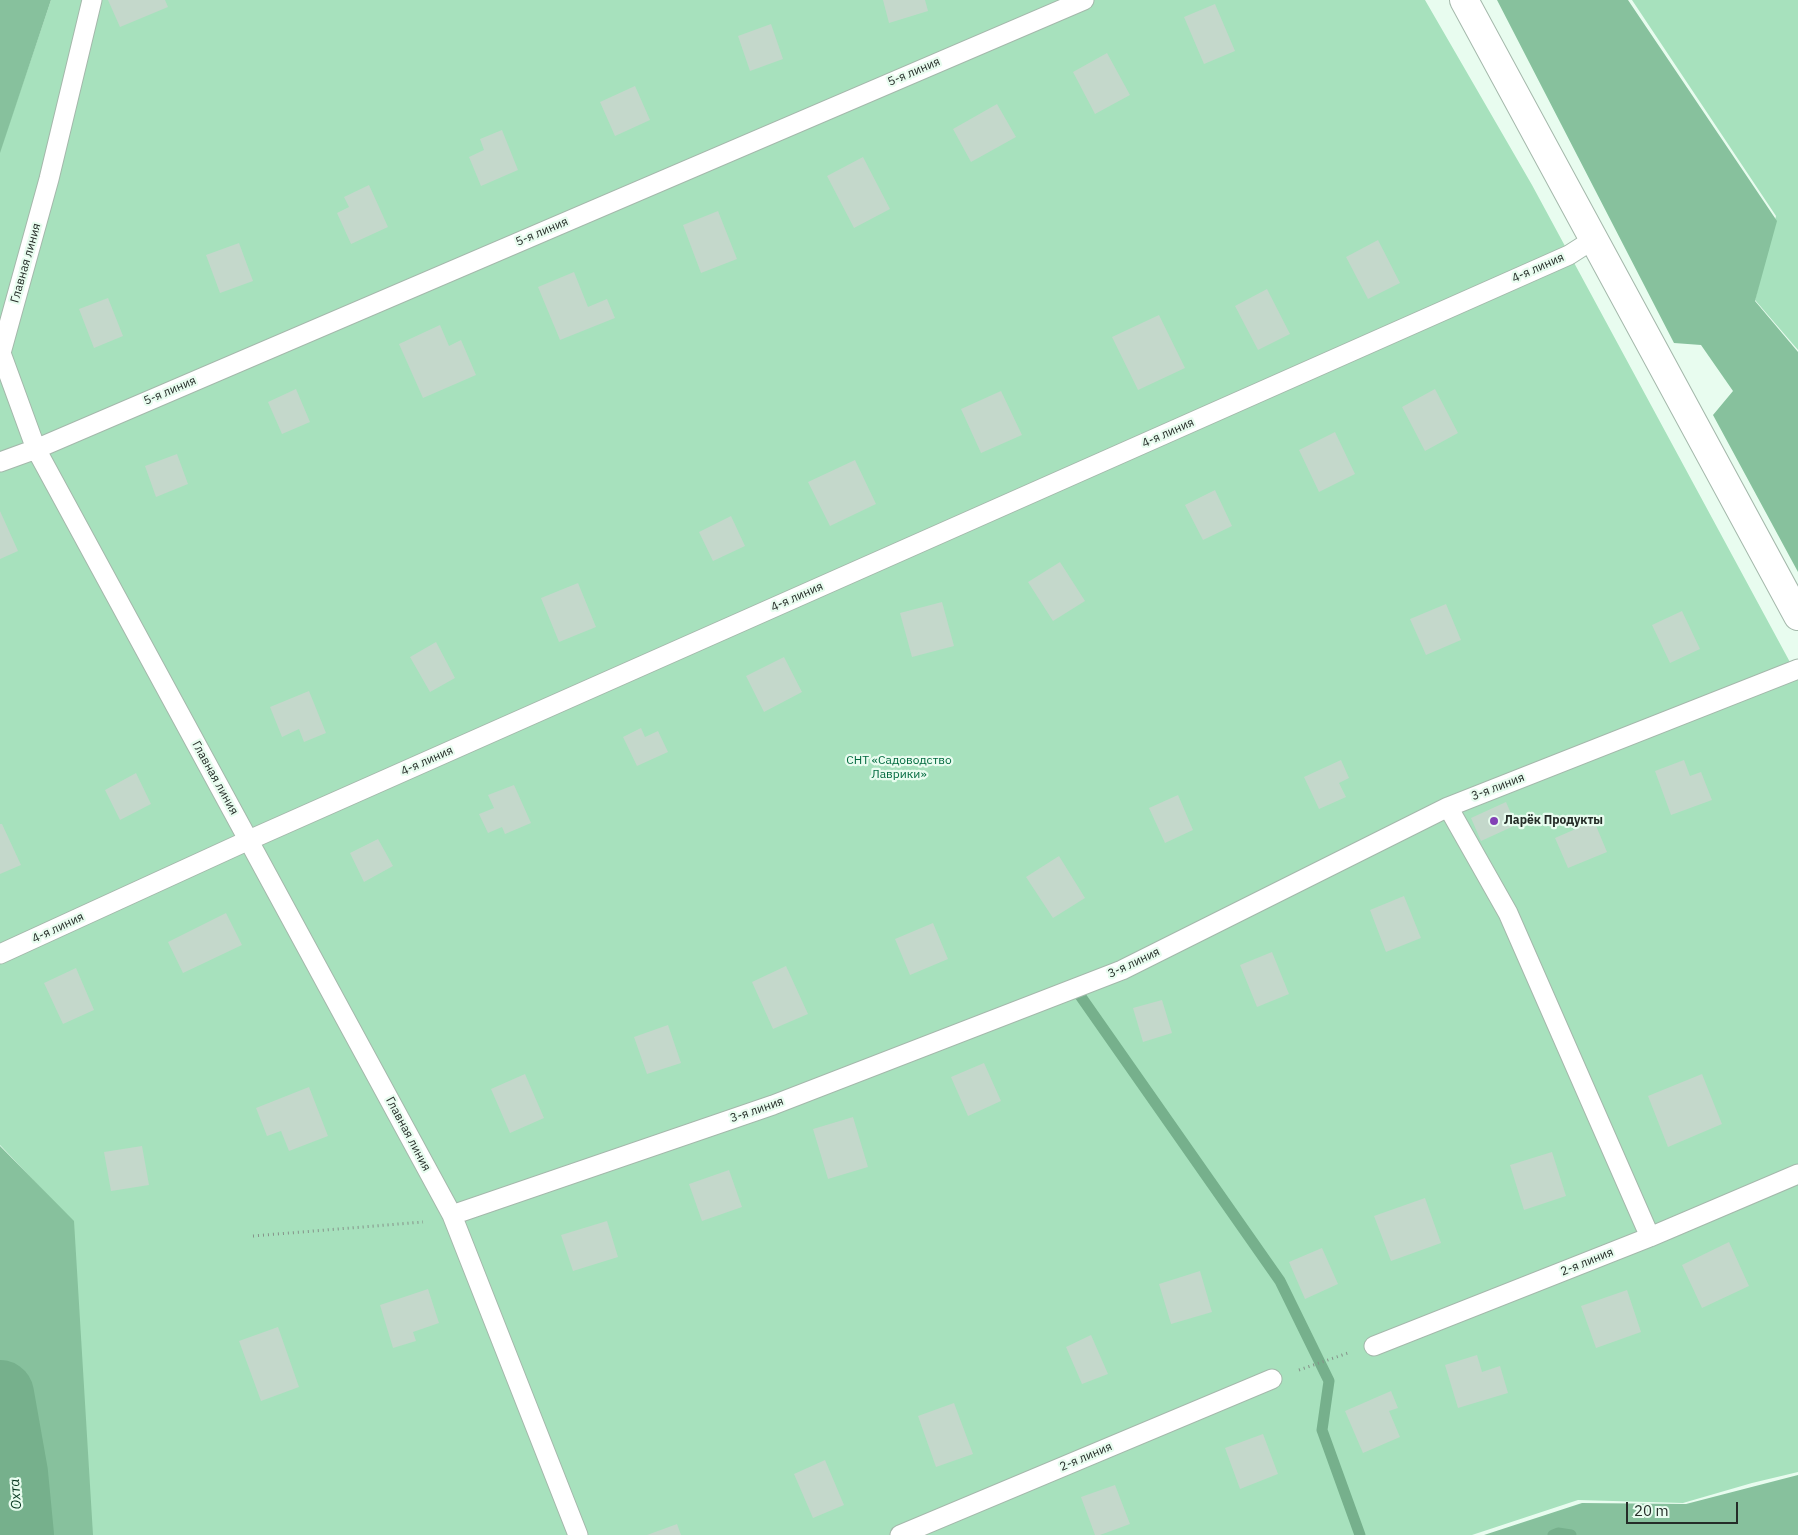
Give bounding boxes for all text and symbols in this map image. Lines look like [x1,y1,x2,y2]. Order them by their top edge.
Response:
street label: 5-я линия [886,55,942,89]
street label: 5-я линия [514,215,570,249]
street label: Главная линия [8,222,44,304]
street label: 4-я линия [1510,250,1566,286]
street label: 5-я линия [142,374,198,408]
street label: 4-я линия [1140,415,1196,451]
street label: 4-я линия [769,579,825,615]
street label: Главная линия [189,739,241,817]
street label: 4-я линия [399,743,455,779]
park label: СНТ «Садоводство Лаврики» [846,754,952,782]
street label: 3-я линия [1469,770,1527,804]
place label: Ларёк Продукты [1504,814,1603,828]
marker: Ларёк Продукты [1488,815,1500,827]
street label: 4-я линия [30,910,86,946]
street label: 3-я линия [1106,945,1162,981]
street label: Главная линия [382,1094,434,1174]
street label: 3-я линия [728,1094,786,1126]
street label: 2-я линия [1559,1245,1615,1279]
street label: 2-я линия [1058,1440,1114,1474]
water label: Охта [6,1478,26,1510]
scale bar [1628,1492,1740,1524]
text: 20 m [1634,1501,1669,1520]

